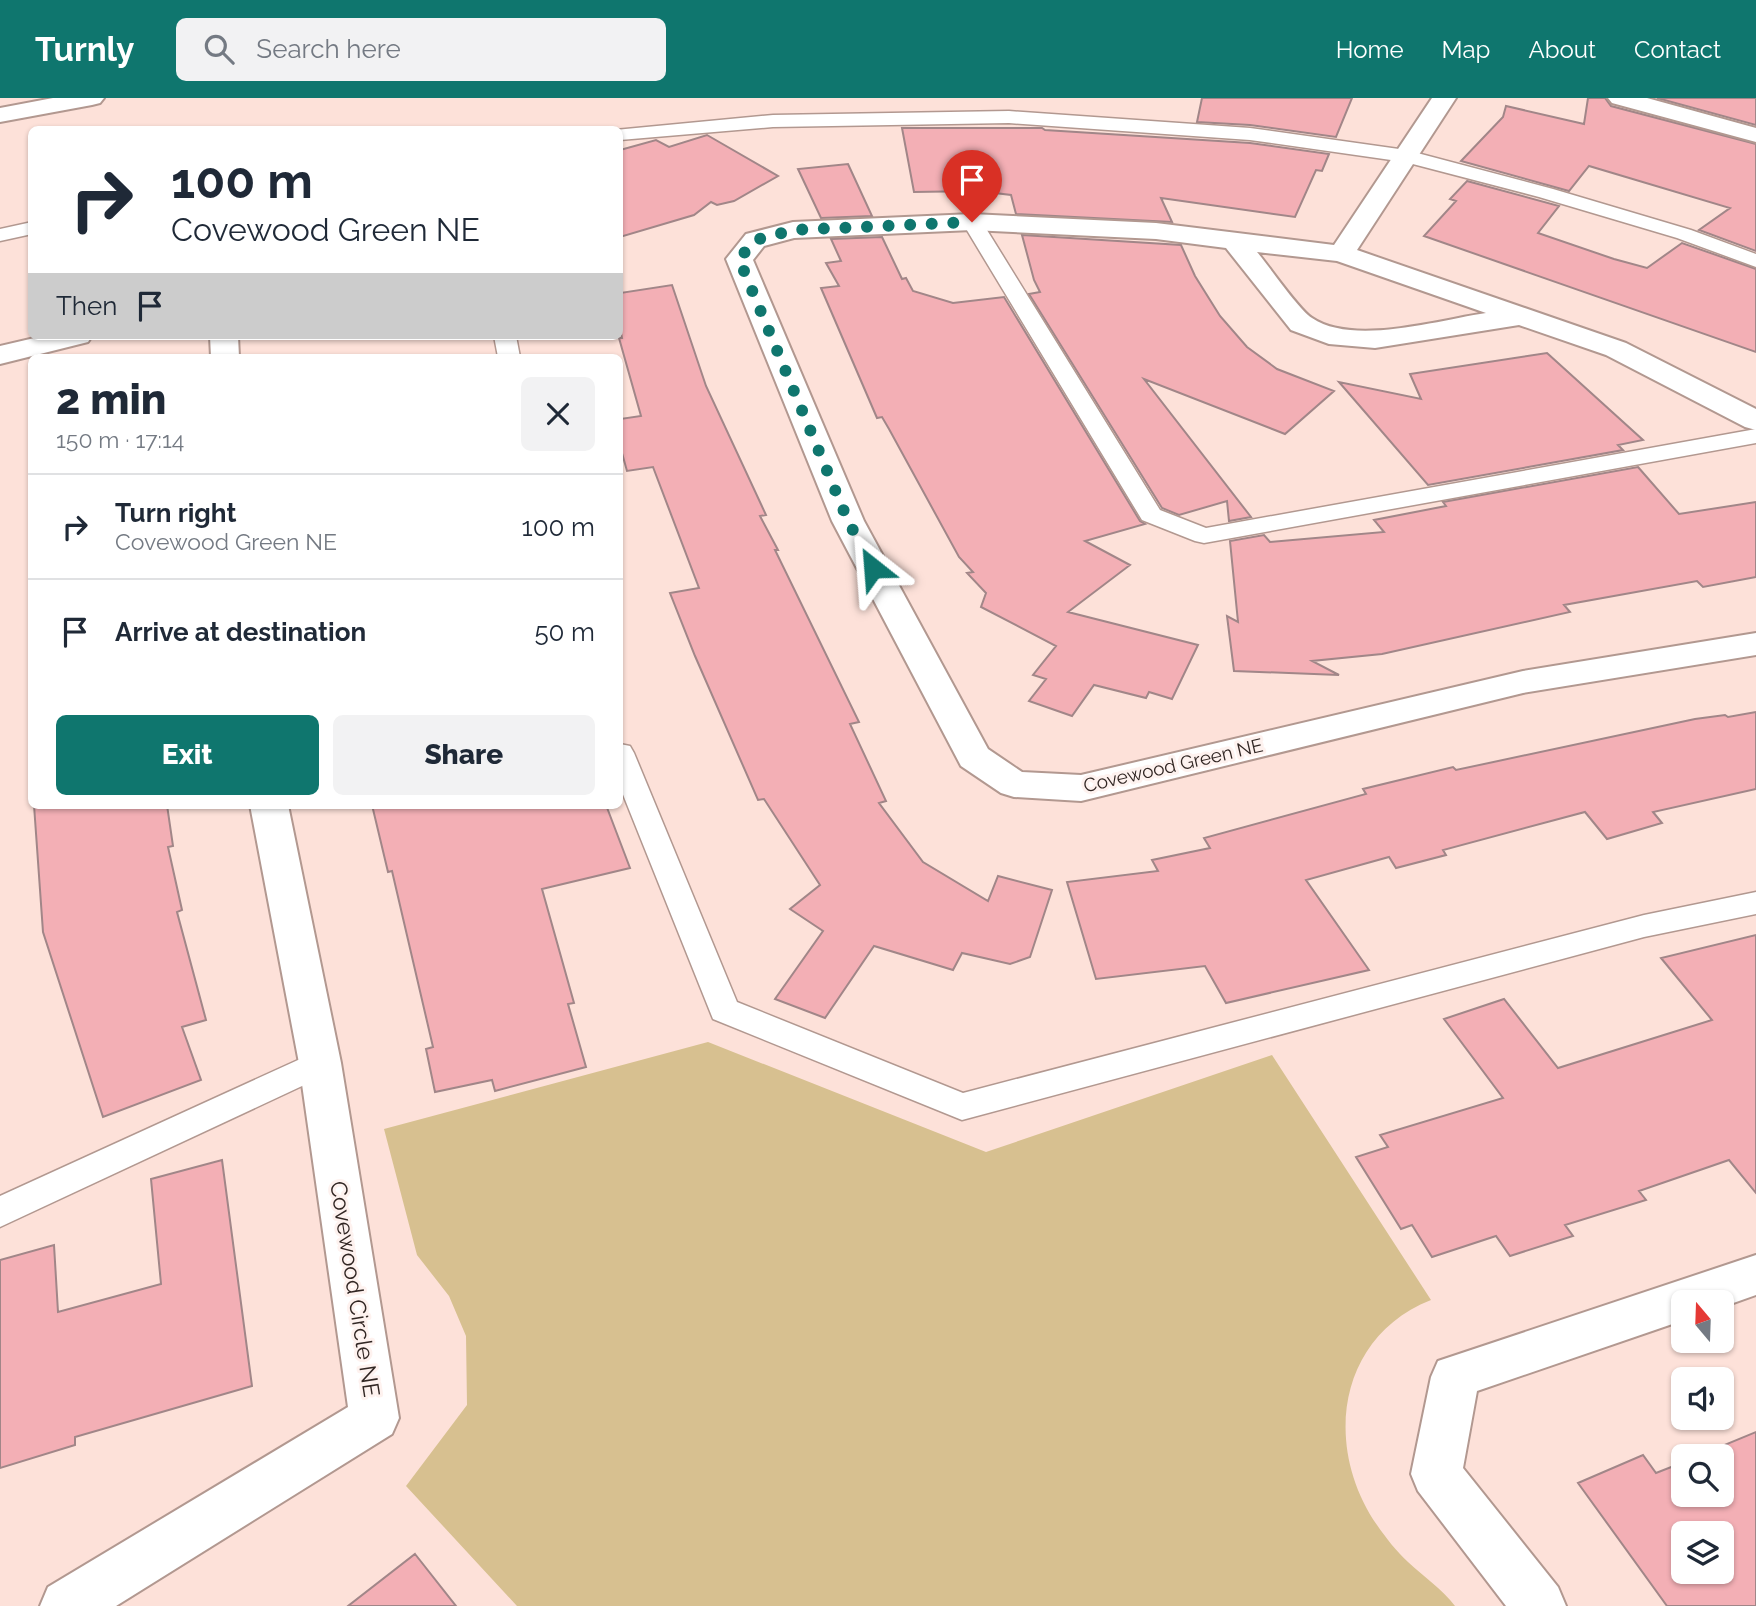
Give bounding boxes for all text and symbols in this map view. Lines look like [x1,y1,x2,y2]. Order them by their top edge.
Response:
search box [176,18,666,81]
text: Turnly [35,30,134,69]
icon: search [200,30,238,68]
text: Search here [256,34,401,64]
text: Home [1336,35,1404,64]
text: Map [1442,35,1490,64]
text: About [1528,35,1596,64]
text: Contact [1634,35,1721,64]
pin [942,150,1002,222]
text: 100 m [171,152,313,209]
icon: right [56,154,147,245]
icon: arrive [953,161,991,199]
text: Covewood Green NE [171,211,480,248]
icon: arrive [131,287,169,325]
text: Then [56,291,117,321]
text: 2 min [56,375,166,424]
button: close [521,377,595,451]
text: 150 m · 17:14 [56,426,184,453]
text: Turn right [115,498,236,528]
icon: right [56,508,94,546]
text: 100 m [522,512,595,542]
text: Covewood Green NE [115,528,337,555]
position arrow [836,531,910,605]
icon: arrive [56,613,94,651]
text: Arrive at destination [115,617,366,647]
text: 50 m [534,617,595,647]
button: Exit [56,715,319,795]
button: Share [333,715,595,795]
street label: Covewood Green NE [1081,734,1265,796]
street label: Covewood Circle NE [325,1179,386,1399]
north arrow [1671,1290,1734,1353]
map controls [1671,1290,1734,1584]
button: sound [1671,1367,1734,1430]
button: search [1671,1444,1734,1507]
button: layers [1671,1521,1734,1584]

